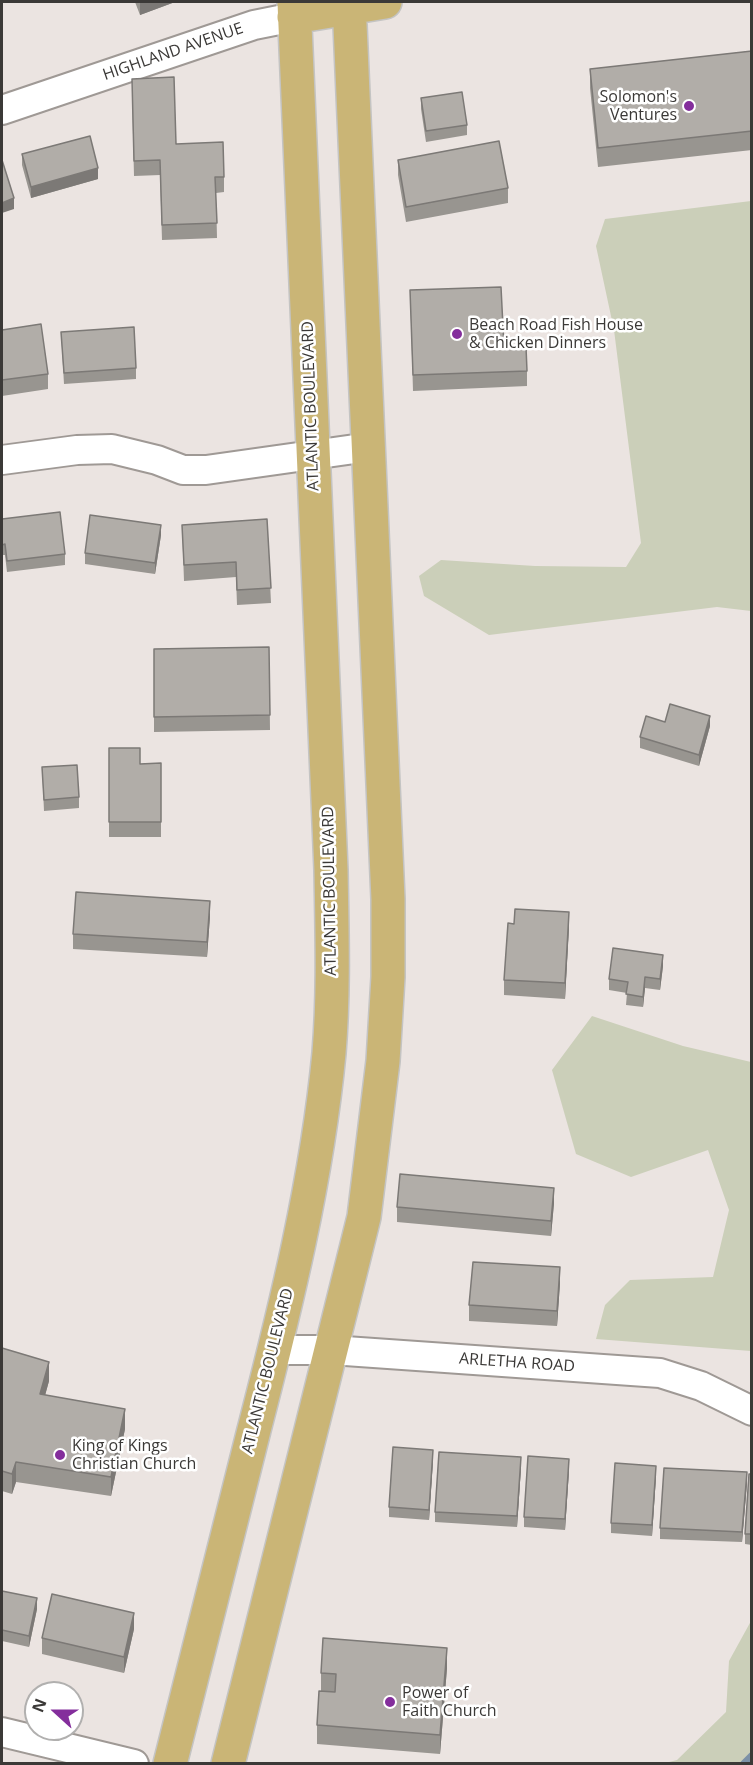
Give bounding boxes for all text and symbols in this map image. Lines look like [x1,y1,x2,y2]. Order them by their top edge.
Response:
street label: HIGHLAND AVENUE [100,19,246,85]
place label: Solomon's Ventures [600,87,677,125]
marker: Solomon's Ventures [682,99,696,113]
place label: Beach Road Fish House & Chicken Dinners [469,315,643,353]
street label: ATLANTIC BOULEVARD [298,321,324,491]
marker: Beach Road Fish House & Chicken Dinners [450,327,464,341]
street label: ATLANTIC BOULEVARD [319,806,341,976]
street label: ATLANTIC BOULEVARD [238,1286,298,1456]
street label: ARLETHA ROAD [458,1349,576,1377]
place label: King of Kings Christian Church [72,1436,196,1474]
marker: King of Kings Christian Church [53,1448,67,1462]
north arrow [24,1681,84,1741]
place label: Power of Faith Church [402,1683,497,1721]
text: N [26,1695,52,1715]
marker: Power of Faith Church [383,1695,397,1709]

